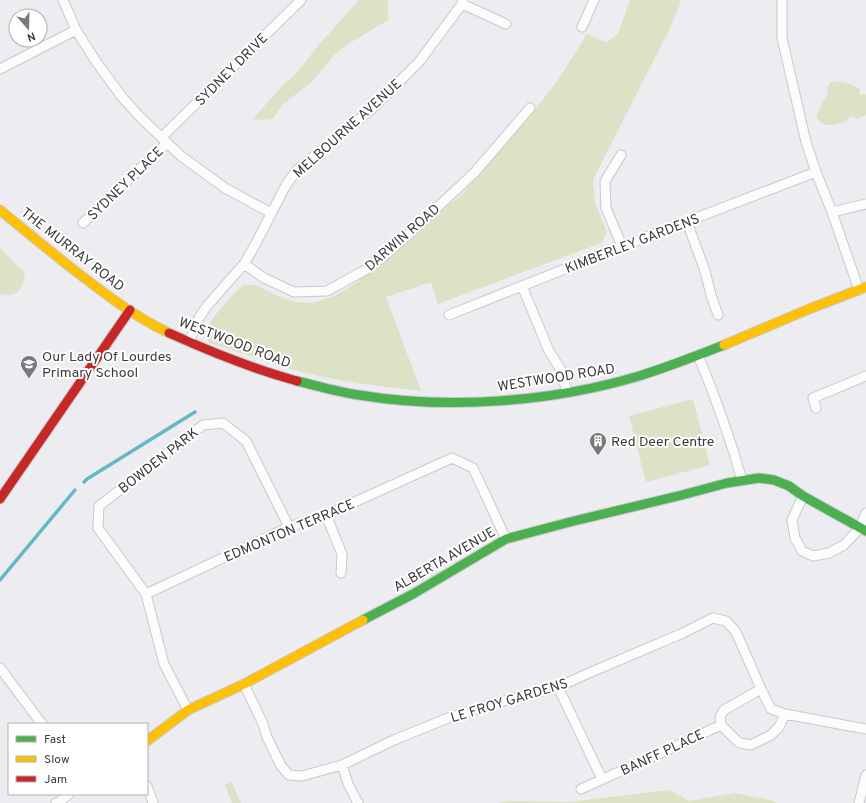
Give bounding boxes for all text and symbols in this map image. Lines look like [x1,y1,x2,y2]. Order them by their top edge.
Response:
north arrow [8,8,48,48]
text: N [25,29,37,44]
street label: SYDNEY DRIVE [192,30,272,110]
street label: MELBOURNE AVENUE [290,76,406,182]
street label: SYDNEY PLACE [85,144,168,225]
street label: DARWIN ROAD [362,201,444,275]
street label: THE MURRAY ROAD [17,205,127,296]
street label: KIMBERLEY GARDENS [563,211,702,278]
street label: WESTWOOD ROAD [176,314,293,373]
place label: Our Lady Of Lourdes Primary School [42,349,172,382]
school or university icon: Our Lady Of Lourdes Primary School [19,354,39,379]
street label: WESTWOOD ROAD [496,361,616,396]
street label: BOWDEN PARK [116,425,202,498]
building icon: Red Deer Centre [588,431,608,456]
place label: Red Deer Centre [611,434,714,451]
street label: EDMONTON TERRACE [222,496,357,567]
street label: ALBERTA AVENUE [391,524,499,596]
street label: LE FROY GARDENS [449,675,570,727]
legend [8,723,148,795]
street label: BANFF PLACE [618,727,707,780]
text: Fast [44,732,66,748]
text: Slow [44,752,70,768]
text: Jam [44,772,67,788]

